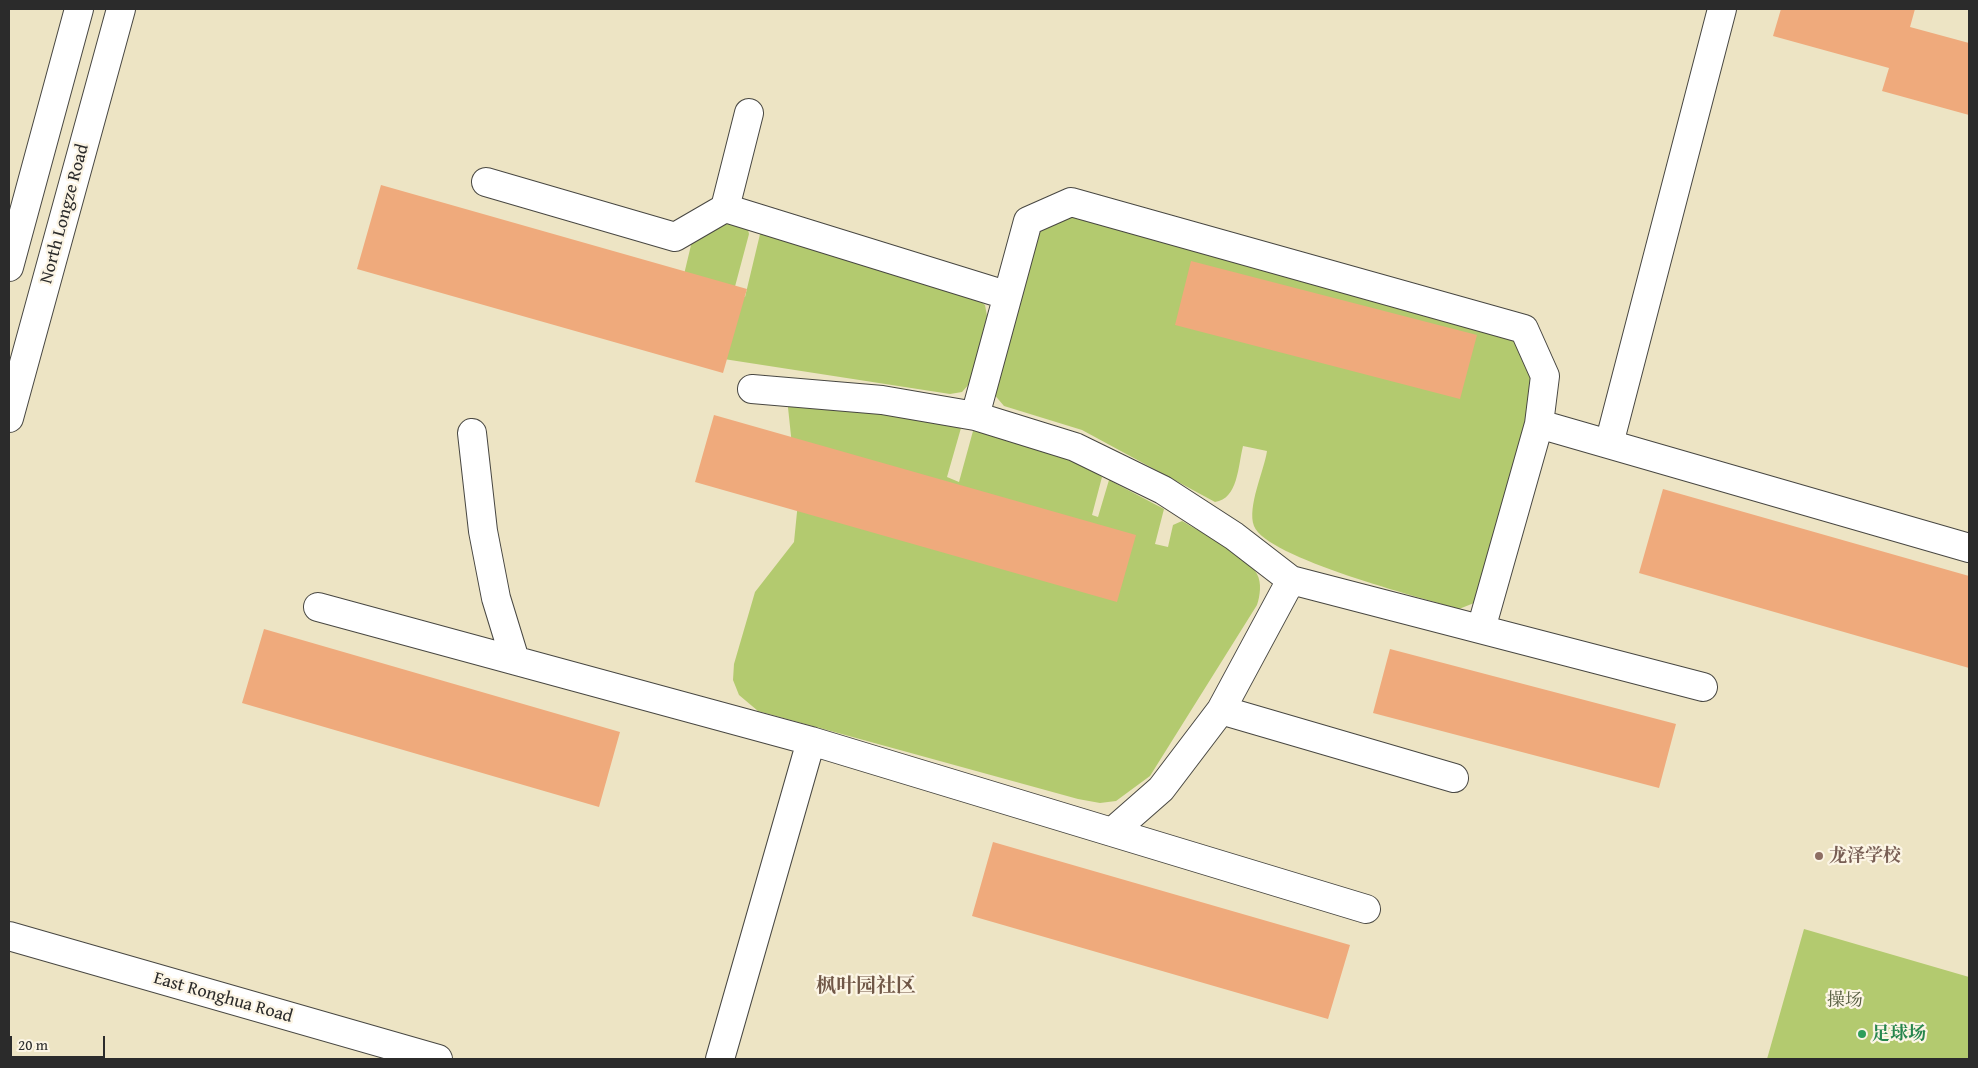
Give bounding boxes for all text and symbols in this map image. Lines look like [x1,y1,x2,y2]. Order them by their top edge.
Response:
street label: North Longze Road [36,142,94,286]
place label: 龙泽学校 [1829,845,1901,867]
marker: 龙泽学校 [1813,850,1825,862]
street label: East Ronghua Road [151,968,295,1028]
district label: 枫叶园社区 [816,975,916,999]
park label: 操场 [1827,990,1863,1012]
place label: 足球场 [1872,1023,1926,1045]
scale bar [12,1026,108,1058]
marker: 足球场 [1856,1028,1868,1040]
text: 20 m [18,1034,48,1055]

